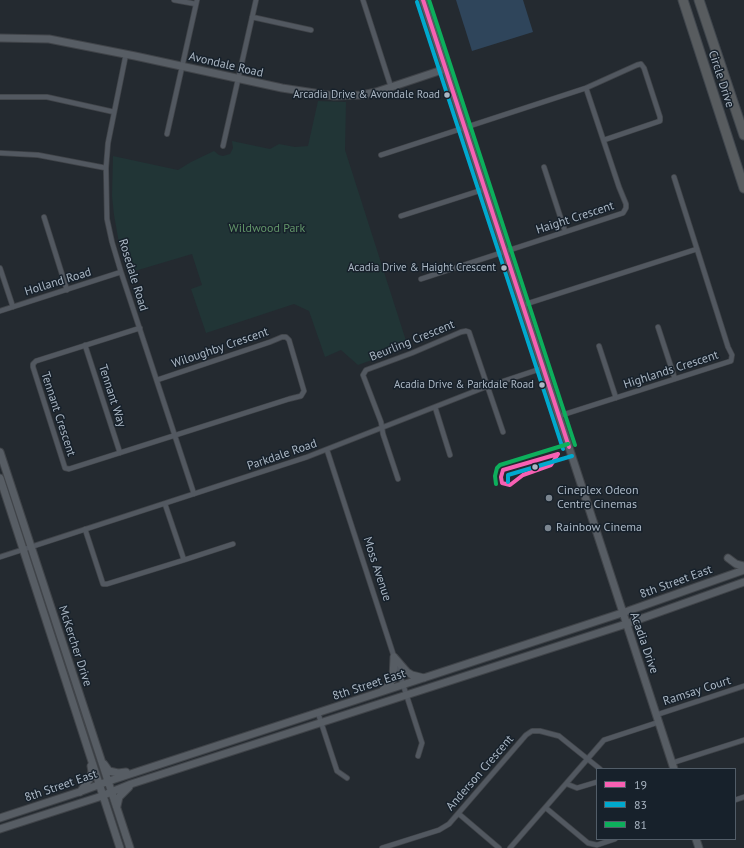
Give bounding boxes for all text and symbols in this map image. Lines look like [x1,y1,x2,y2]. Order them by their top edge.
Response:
street label: Avondale Road [187,49,265,81]
street label: Circle Drive [705,49,737,109]
place label: Arcadia Drive & Avondale Road [293,88,440,102]
marker: Arcadia Drive & Avondale Road [442,90,452,100]
street label: Haight Crescent [534,199,616,237]
park label: Wildwood Park [229,222,305,236]
street label: Rosedale Road [115,237,151,313]
place label: Acadia Drive & Haight Crescent [348,261,496,275]
marker: Acadia Drive & Haight Crescent [499,263,509,273]
street label: Holland Road [23,265,93,299]
street label: Beurling Crescent [367,317,457,365]
street label: Wiloughby Crescent [170,325,270,371]
street label: Highlands Crescent [622,348,720,392]
street label: Tennant Way [95,363,129,429]
street label: Tennant Crescent [38,370,78,458]
place label: Acadia Drive & Parkdale Road [394,378,534,392]
marker: Acadia Drive & Parkdale Road [537,380,547,390]
street label: Parkdale Road [245,436,319,474]
unlabelled marker [530,462,540,472]
place label: Cineplex Odeon Centre Cinemas [557,484,639,512]
marker: Cineplex Odeon Centre Cinemas [544,493,554,503]
place label: Rainbow Cinema [556,521,642,535]
marker: Rainbow Cinema [543,523,553,533]
street label: Moss Avenue [360,535,394,603]
street label: 8th Street East [638,562,714,602]
street label: McKercher Drive [55,604,95,688]
street label: Acadia Drive [627,610,661,676]
street label: 8th Street East [331,666,407,704]
street label: Ramsay Court [661,673,733,709]
street label: Anderson Crescent [443,732,517,814]
street label: 8th Street East [23,767,99,805]
legend [596,768,736,840]
text: 19 [634,777,647,792]
text: 83 [634,797,647,812]
text: 81 [634,817,647,832]

